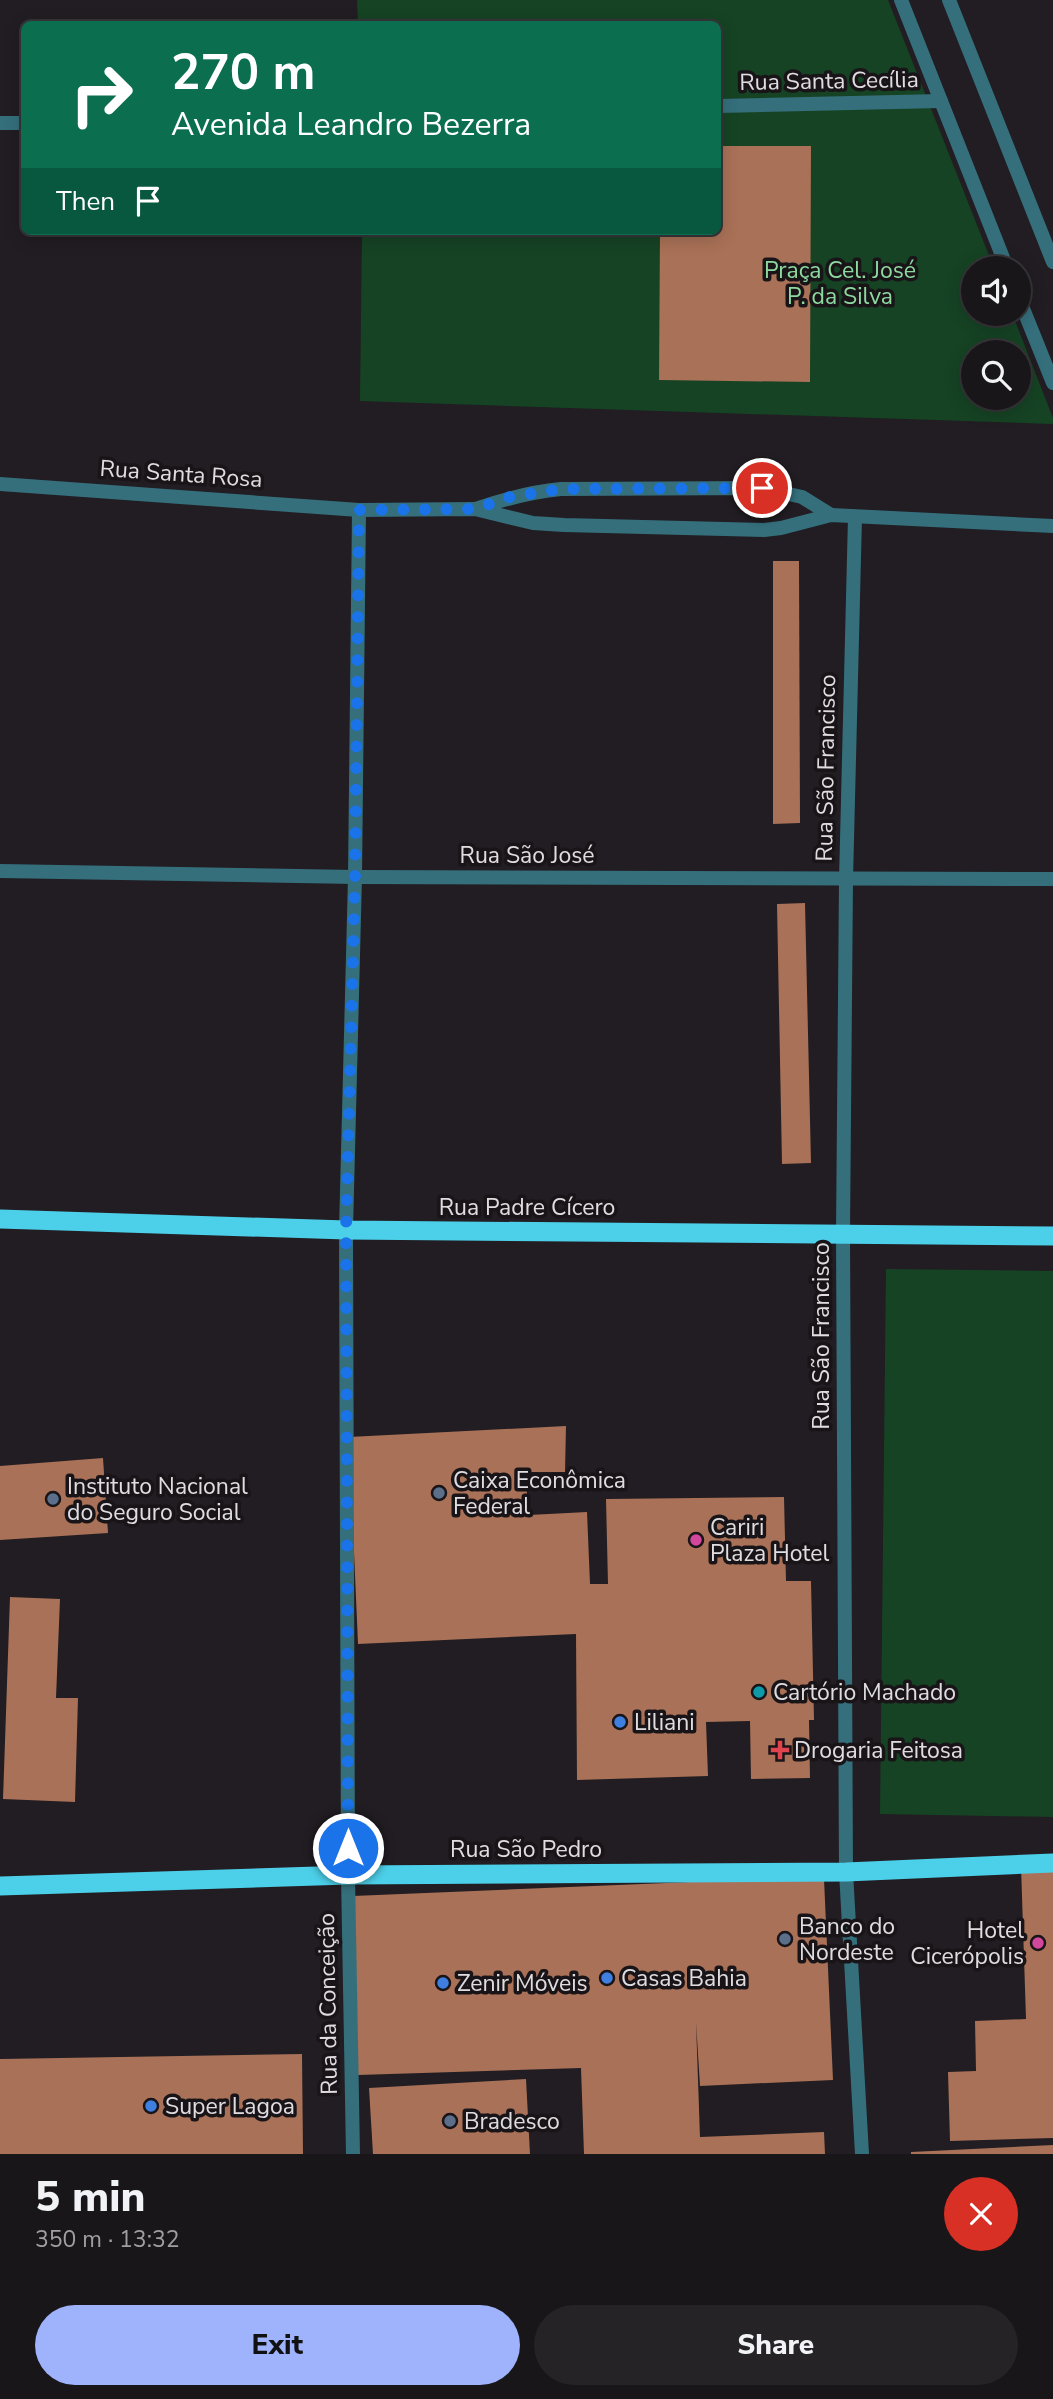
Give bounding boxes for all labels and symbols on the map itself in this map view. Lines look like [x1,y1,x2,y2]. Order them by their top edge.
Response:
street label: Rua Santa Cecília [739,64,919,98]
park label: Praça Cel. José P. da Silva [764,255,916,312]
street label: Rua Santa Rosa [99,453,263,495]
pin [732,458,792,518]
street label: Rua São Francisco [809,674,843,862]
street label: Rua São José [460,840,594,871]
street label: Rua Padre Cícero [439,1192,615,1223]
street label: Rua São Francisco [806,1242,837,1430]
place label: Caixa Econômica Federal [453,1465,626,1522]
place label: Instituto Nacional do Seguro Social [67,1471,248,1528]
marker: Caixa Econômica Federal [431,1485,447,1501]
marker: Instituto Nacional do Seguro Social [45,1491,61,1507]
place label: Cariri Plaza Hotel [710,1512,830,1569]
marker: Cariri Plaza Hotel [688,1532,704,1548]
place label: Cartório Machado [773,1677,956,1708]
marker: Cartório Machado [751,1684,767,1700]
place label: Liliani [634,1707,695,1738]
marker: Liliani [612,1714,628,1730]
place label: Drogaria Feitosa [794,1735,963,1766]
marker: Drogaria Feitosa [772,1742,788,1758]
position arrow [311,1811,385,1885]
street label: Rua São Pedro [450,1834,602,1865]
place label: Banco do Nordeste [799,1911,895,1968]
street label: Rua da Conceição [311,1913,345,2095]
place label: Hotel Cicerópolis [910,1915,1024,1972]
marker: Banco do Nordeste [777,1931,793,1947]
marker: Hotel Cicerópolis [1030,1935,1046,1951]
place label: Casas Bahia [621,1963,747,1994]
place label: Zenir Móveis [457,1968,588,1999]
marker: Casas Bahia [599,1970,615,1986]
marker: Zenir Móveis [435,1975,451,1991]
place label: Super Lagoa [165,2091,295,2122]
marker: Super Lagoa [143,2098,159,2114]
place label: Bradesco [464,2106,560,2137]
marker: Bradesco [442,2113,458,2129]

